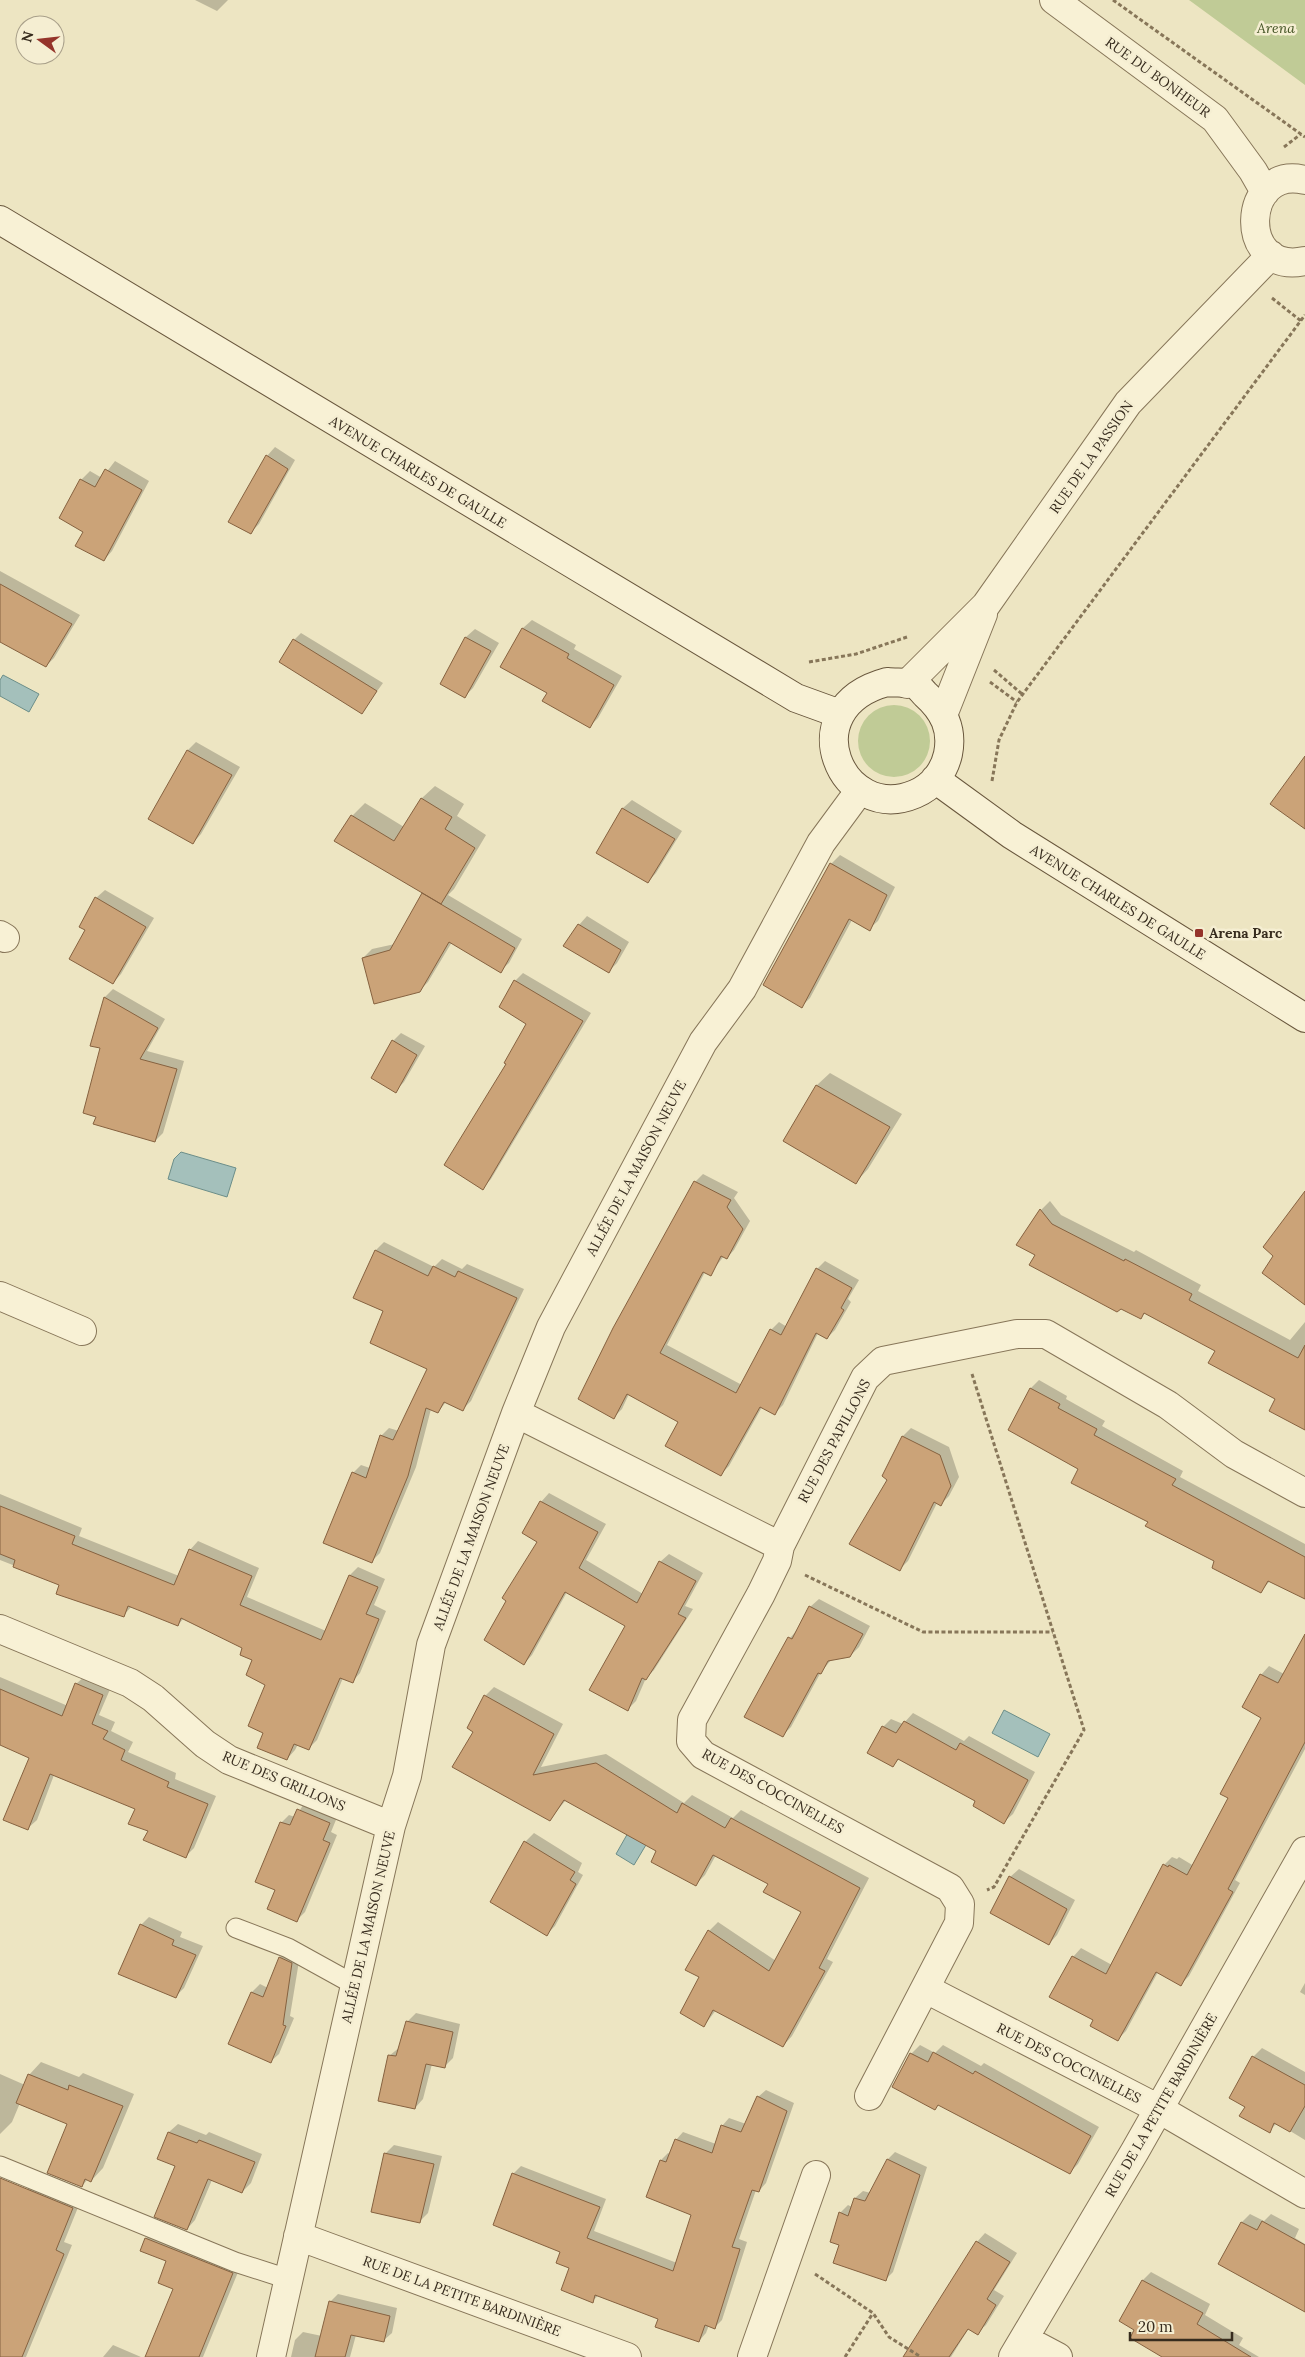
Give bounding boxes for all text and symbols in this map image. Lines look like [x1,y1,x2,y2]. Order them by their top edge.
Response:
north arrow [15,15,65,65]
park label: Arena [1256,19,1295,37]
text: N [17,29,38,44]
street label: RUE DU BONHEUR [1102,33,1214,121]
street label: RUE DE LA PASSION [1045,397,1137,517]
street label: AVENUE CHARLES DE GAULLE [325,411,510,532]
street label: AVENUE CHARLES DE GAULLE [1026,840,1209,964]
place label: Arena Parc [1209,924,1283,942]
marker: Arena Parc [1193,927,1205,939]
street label: ALLÉE DE LA MAISON NEUVE [581,1077,690,1260]
street label: RUE DES PAPILLONS [794,1376,874,1506]
street label: ALLÉE DE LA MAISON NEUVE [429,1441,513,1634]
street label: RUE DES COCCINELLES [699,1744,847,1838]
street label: RUE DES GRILLONS [220,1747,348,1815]
street label: ALLÉE DE LA MAISON NEUVE [337,1829,399,2026]
street label: RUE DE LA PETITE BARDINIÈRE [1101,2009,1221,2200]
street label: RUE DES COCCINELLES [994,2019,1144,2107]
street label: RUE DE LA PETITE BARDINIÈRE [360,2252,564,2340]
scale bar [1130,2310,1232,2342]
text: 20 m [1138,2317,1173,2336]

